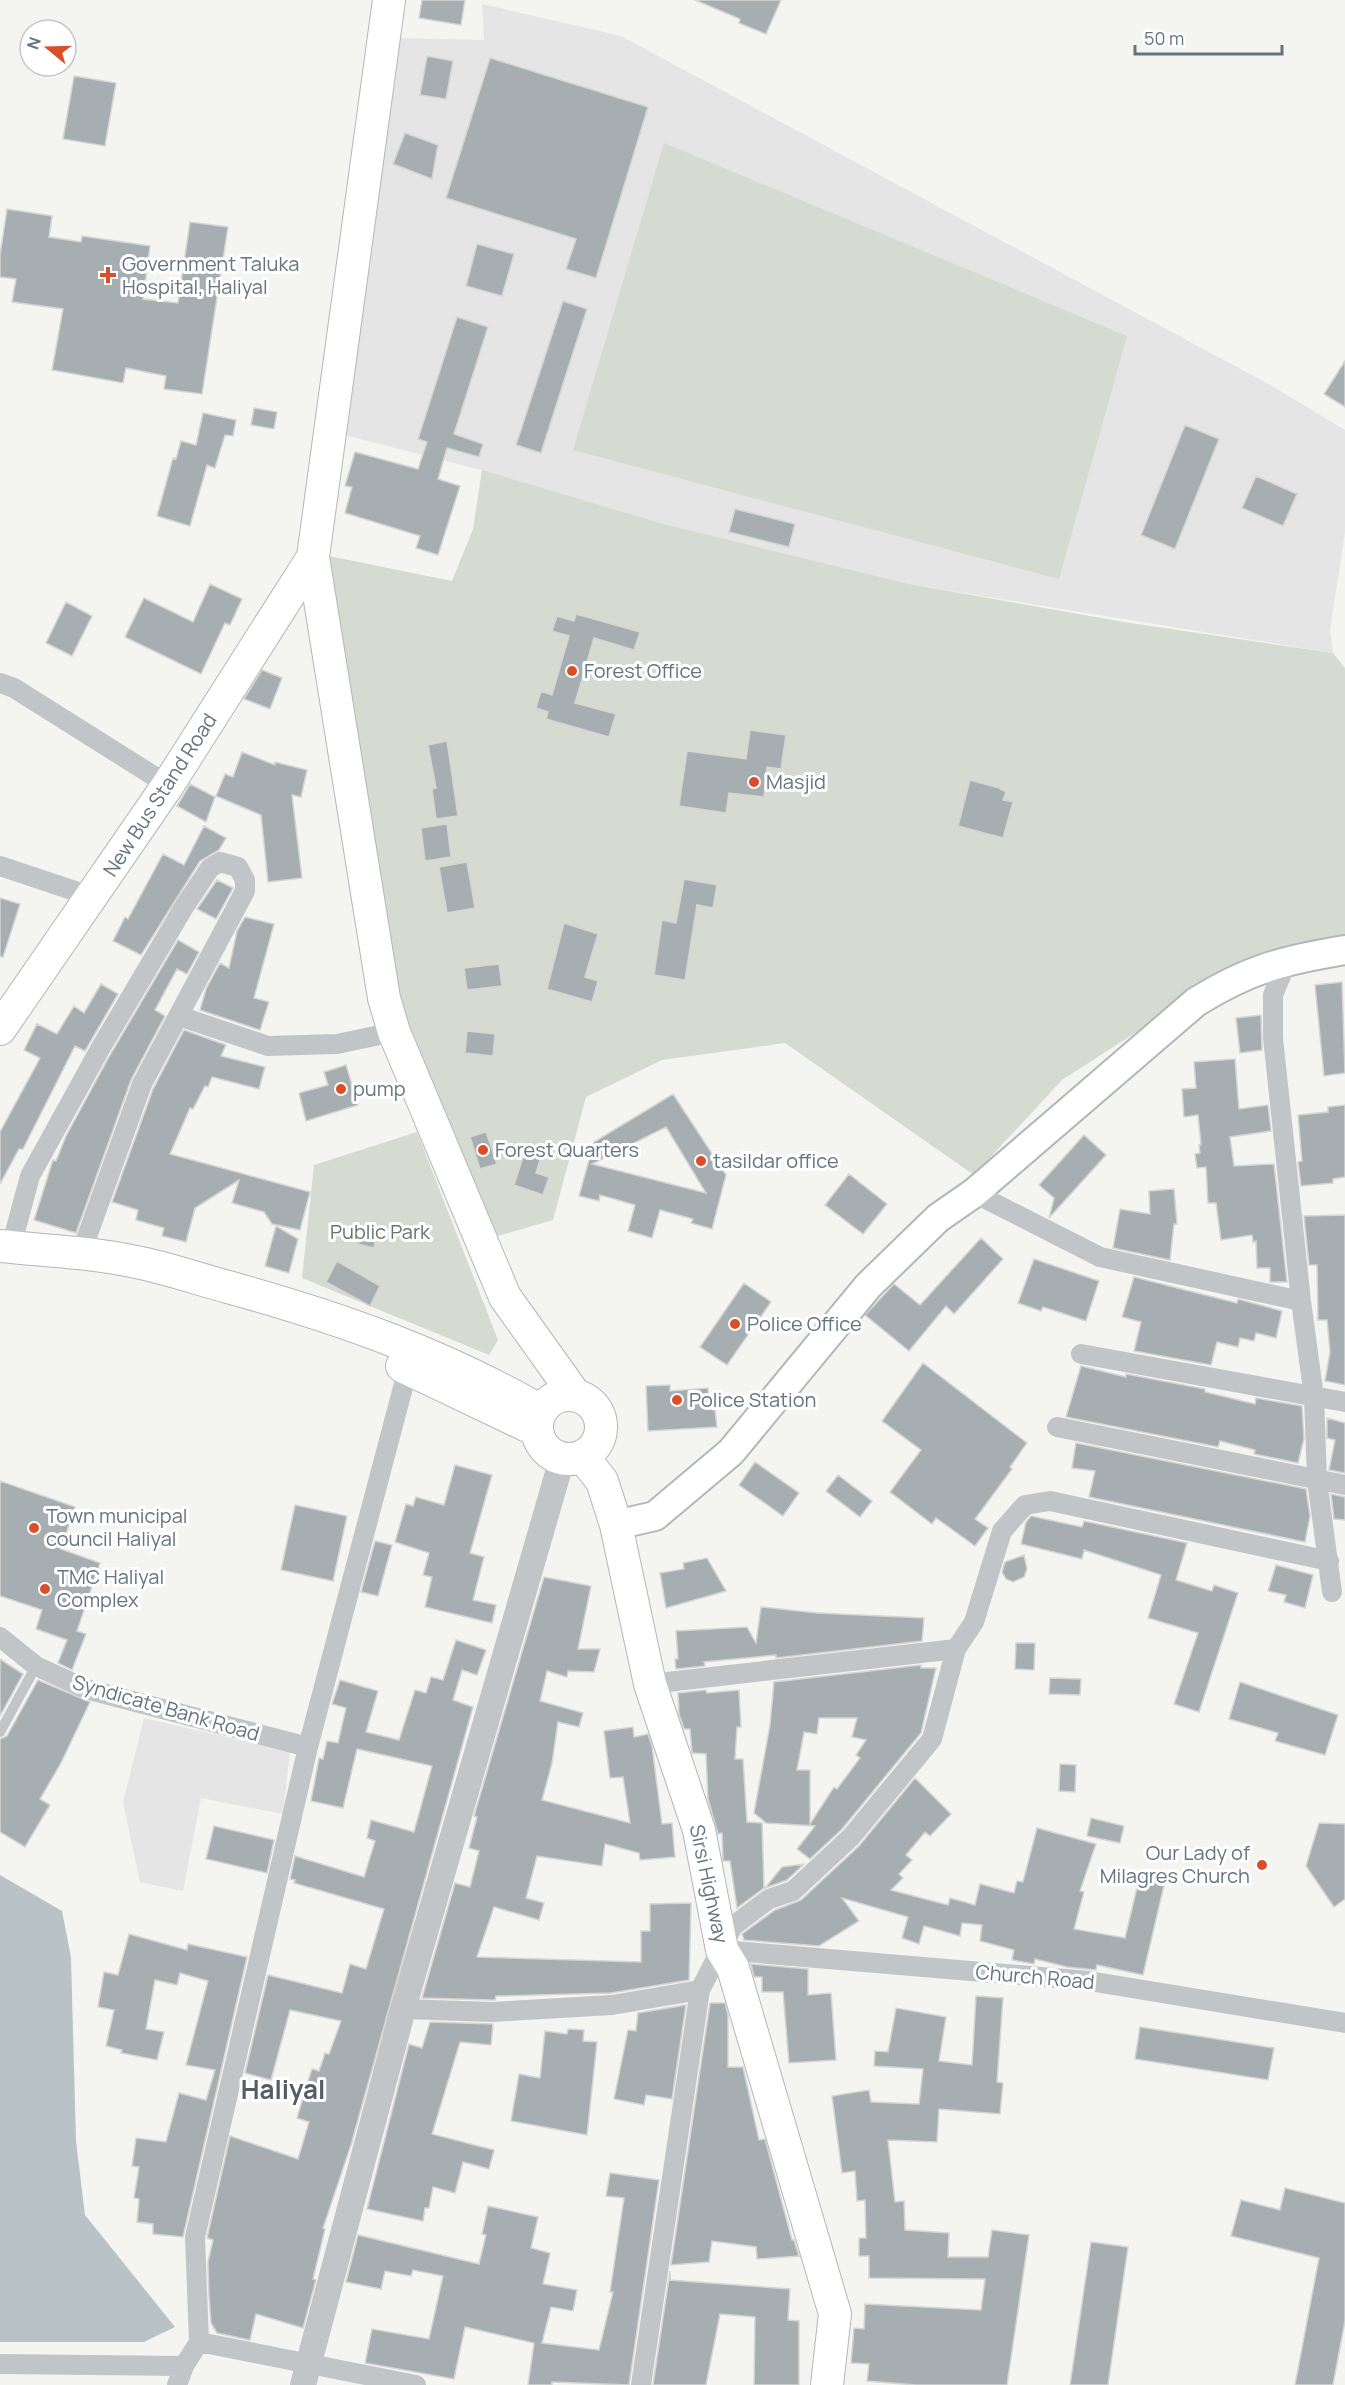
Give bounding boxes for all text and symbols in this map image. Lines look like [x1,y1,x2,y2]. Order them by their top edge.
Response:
north arrow [18,18,78,78]
scale bar [1135,18,1282,56]
text: 50 m [1144,26,1184,50]
text: N [22,34,46,52]
place label: Government Taluka Hospital, Haliyal [122,250,299,300]
marker: Government Taluka Hospital, Haliyal [99,266,117,284]
place label: Forest Office [584,657,702,684]
marker: Forest Office [565,664,579,678]
street label: New Bus Stand Road [97,708,223,882]
place label: Masjid [766,768,826,795]
marker: Masjid [747,775,761,789]
place label: pump [353,1075,406,1102]
marker: pump [334,1082,348,1096]
place label: Forest Quarters [495,1136,639,1163]
marker: Forest Quarters [476,1143,490,1157]
place label: tasildar office [713,1147,839,1174]
marker: tasildar office [694,1154,708,1168]
park label: Public Park [330,1218,431,1245]
place label: Police Office [747,1310,862,1337]
marker: Police Office [728,1317,742,1331]
place label: Police Station [689,1386,816,1413]
marker: Police Station [670,1393,684,1407]
place label: Town municipal council Haliyal [46,1502,187,1552]
marker: Town municipal council Haliyal [27,1521,41,1535]
place label: TMC Haliyal Complex [57,1563,164,1613]
marker: TMC Haliyal Complex [38,1582,52,1596]
street label: Syndicate Bank Road [70,1668,263,1747]
street label: Sirsi Highway [684,1822,735,1946]
place label: Our Lady of Milagres Church [1100,1839,1250,1889]
marker: Our Lady of Milagres Church [1255,1858,1269,1872]
street label: Church Road [974,1958,1096,1995]
district label: Haliyal [241,2071,325,2107]

